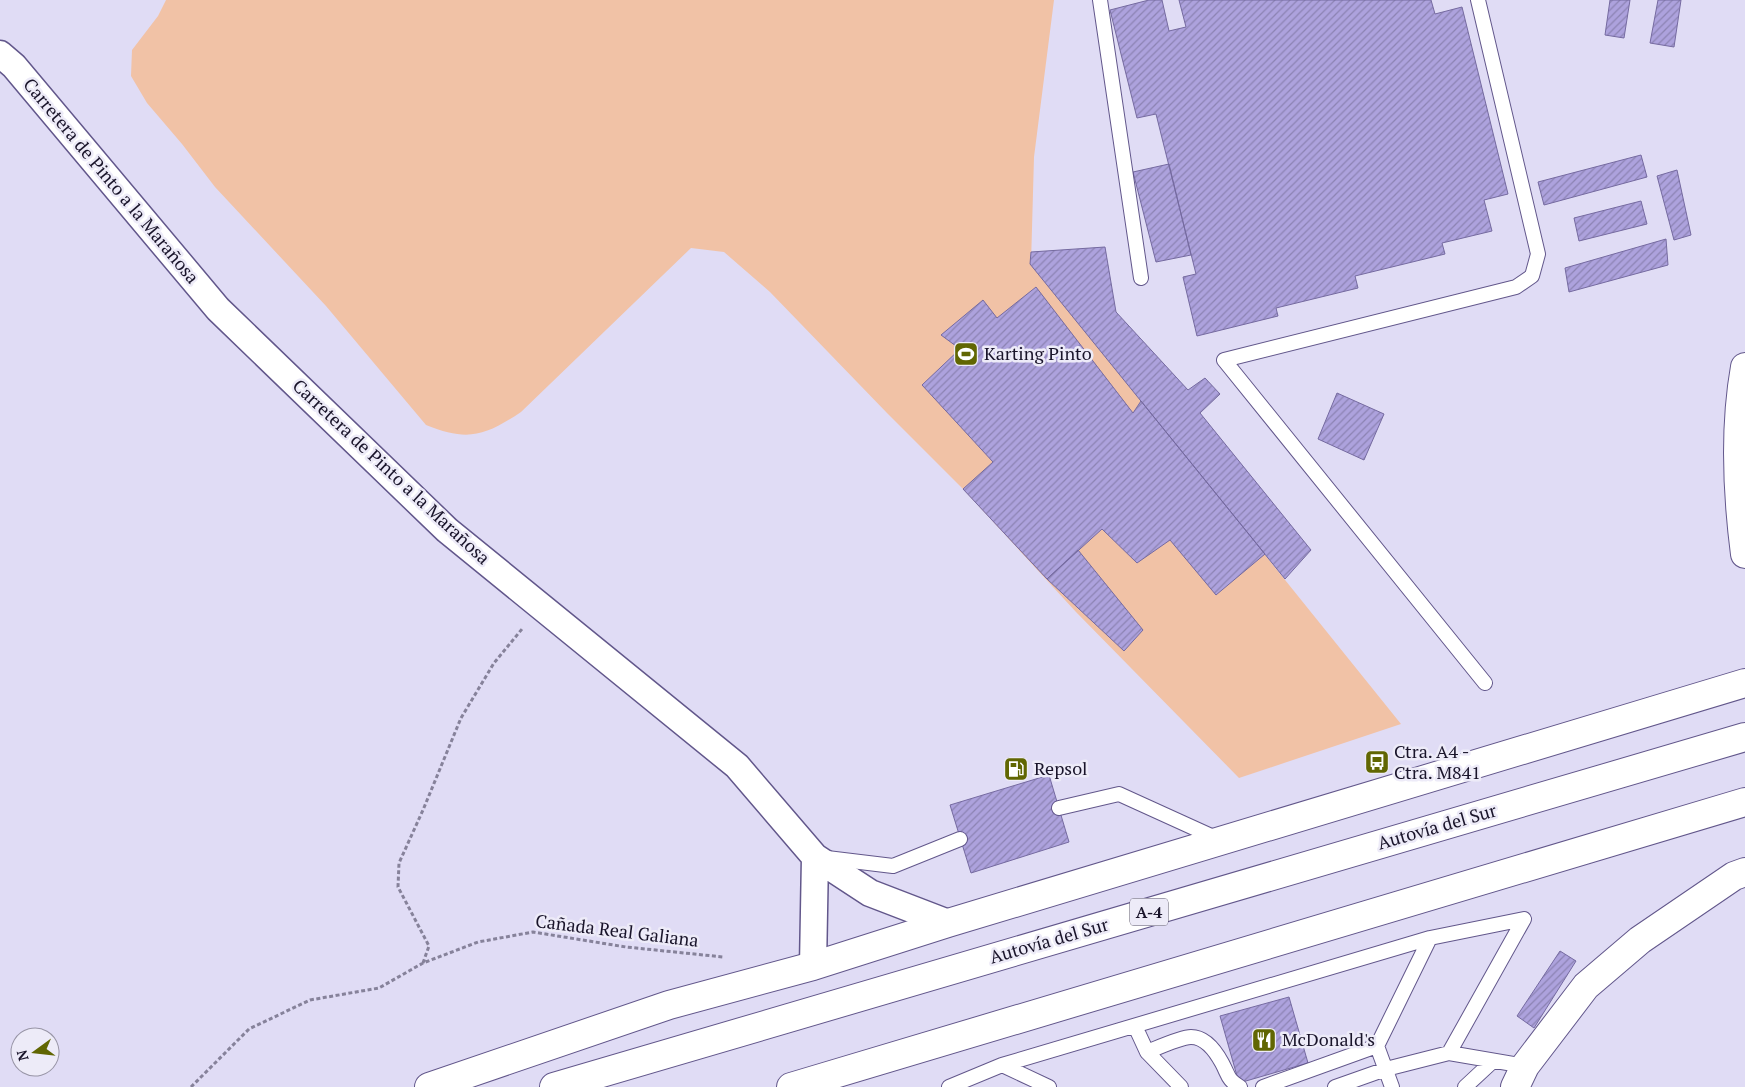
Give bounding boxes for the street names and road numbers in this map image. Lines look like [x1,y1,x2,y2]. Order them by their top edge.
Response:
street label: Carretera de Pinto a la Marañosa [19,72,205,288]
street label: Carretera de Pinto a la Marañosa [288,373,495,569]
street label: Autovía del Sur [1374,798,1499,854]
road number: A-4 [1130,899,1168,926]
street label: Cañada Real Galiana [534,908,700,952]
street label: Autovía del Sur [986,912,1111,968]

